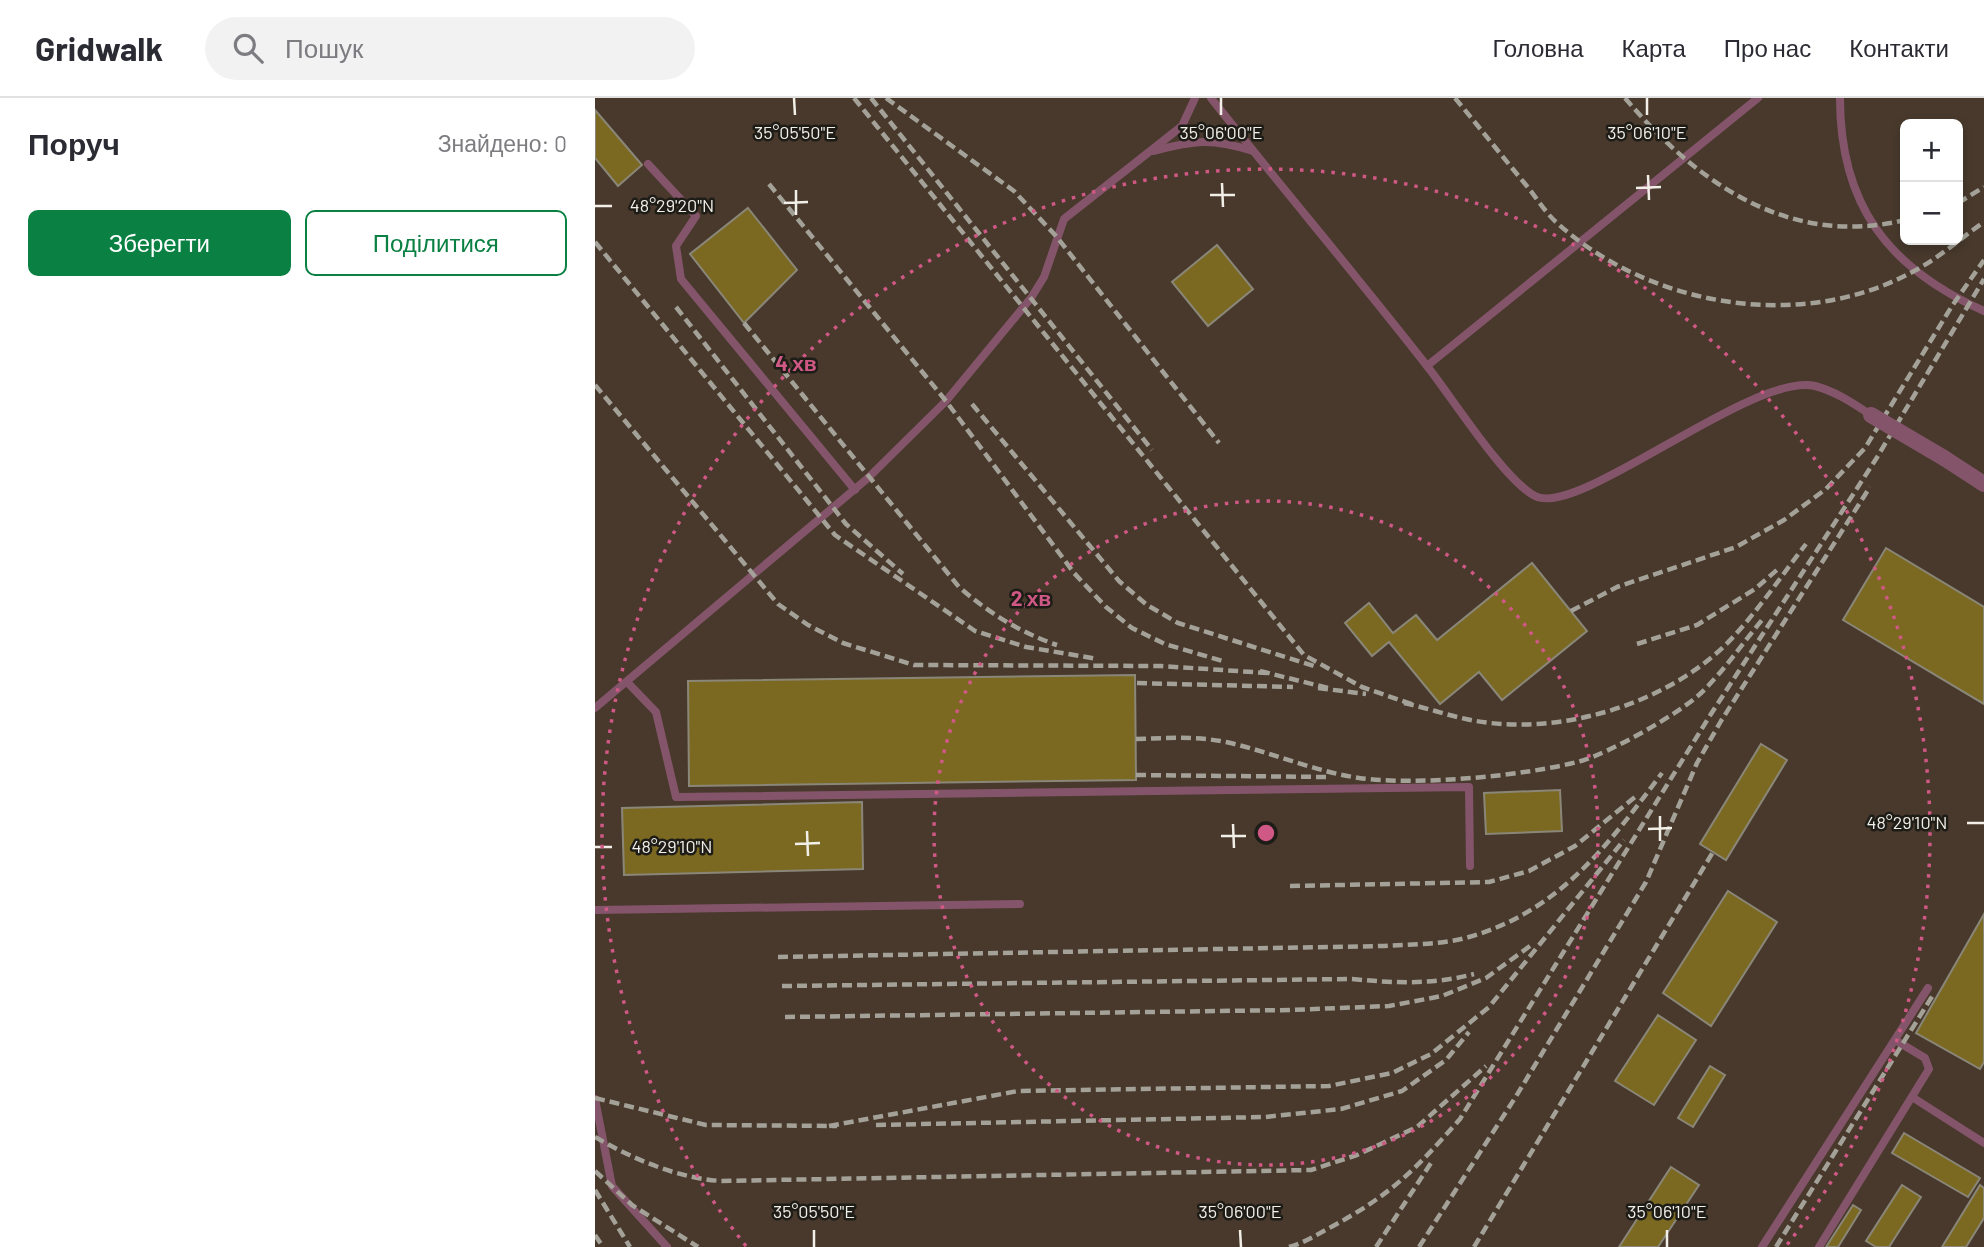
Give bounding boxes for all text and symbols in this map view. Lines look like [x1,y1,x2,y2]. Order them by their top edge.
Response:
search box [205,17,695,80]
text: Gridwalk [35,28,163,68]
icon: search [229,29,267,67]
text: Пошук [285,32,363,63]
text: Головна [1492,33,1584,62]
text: Карта [1622,33,1686,62]
text: Про нас [1724,33,1811,62]
text: Контакти [1849,33,1949,62]
map controls [1900,119,1963,245]
button: + [1900,119,1963,182]
text: 35°05'50"E [754,121,836,143]
text: 35°06'00"E [1179,121,1263,143]
text: 35°06'10"E [1607,121,1687,143]
text: Поруч [28,125,120,161]
text: Знайдено: 0 [438,129,567,157]
button: − [1900,182,1963,245]
text: 48°29'20"N [630,194,714,216]
button: Зберегти [28,210,291,276]
button: Поділитися [305,210,567,276]
text: 4 хв [775,350,817,375]
text: 2 хв [1011,585,1051,610]
text: 48°29'10"N [1867,811,1947,833]
centre of rings [1254,821,1278,845]
text: 48°29'10"N [632,835,712,857]
text: 35°05'50"E [773,1200,855,1222]
text: 35°06'00"E [1198,1200,1282,1222]
text: 35°06'10"E [1627,1200,1707,1222]

